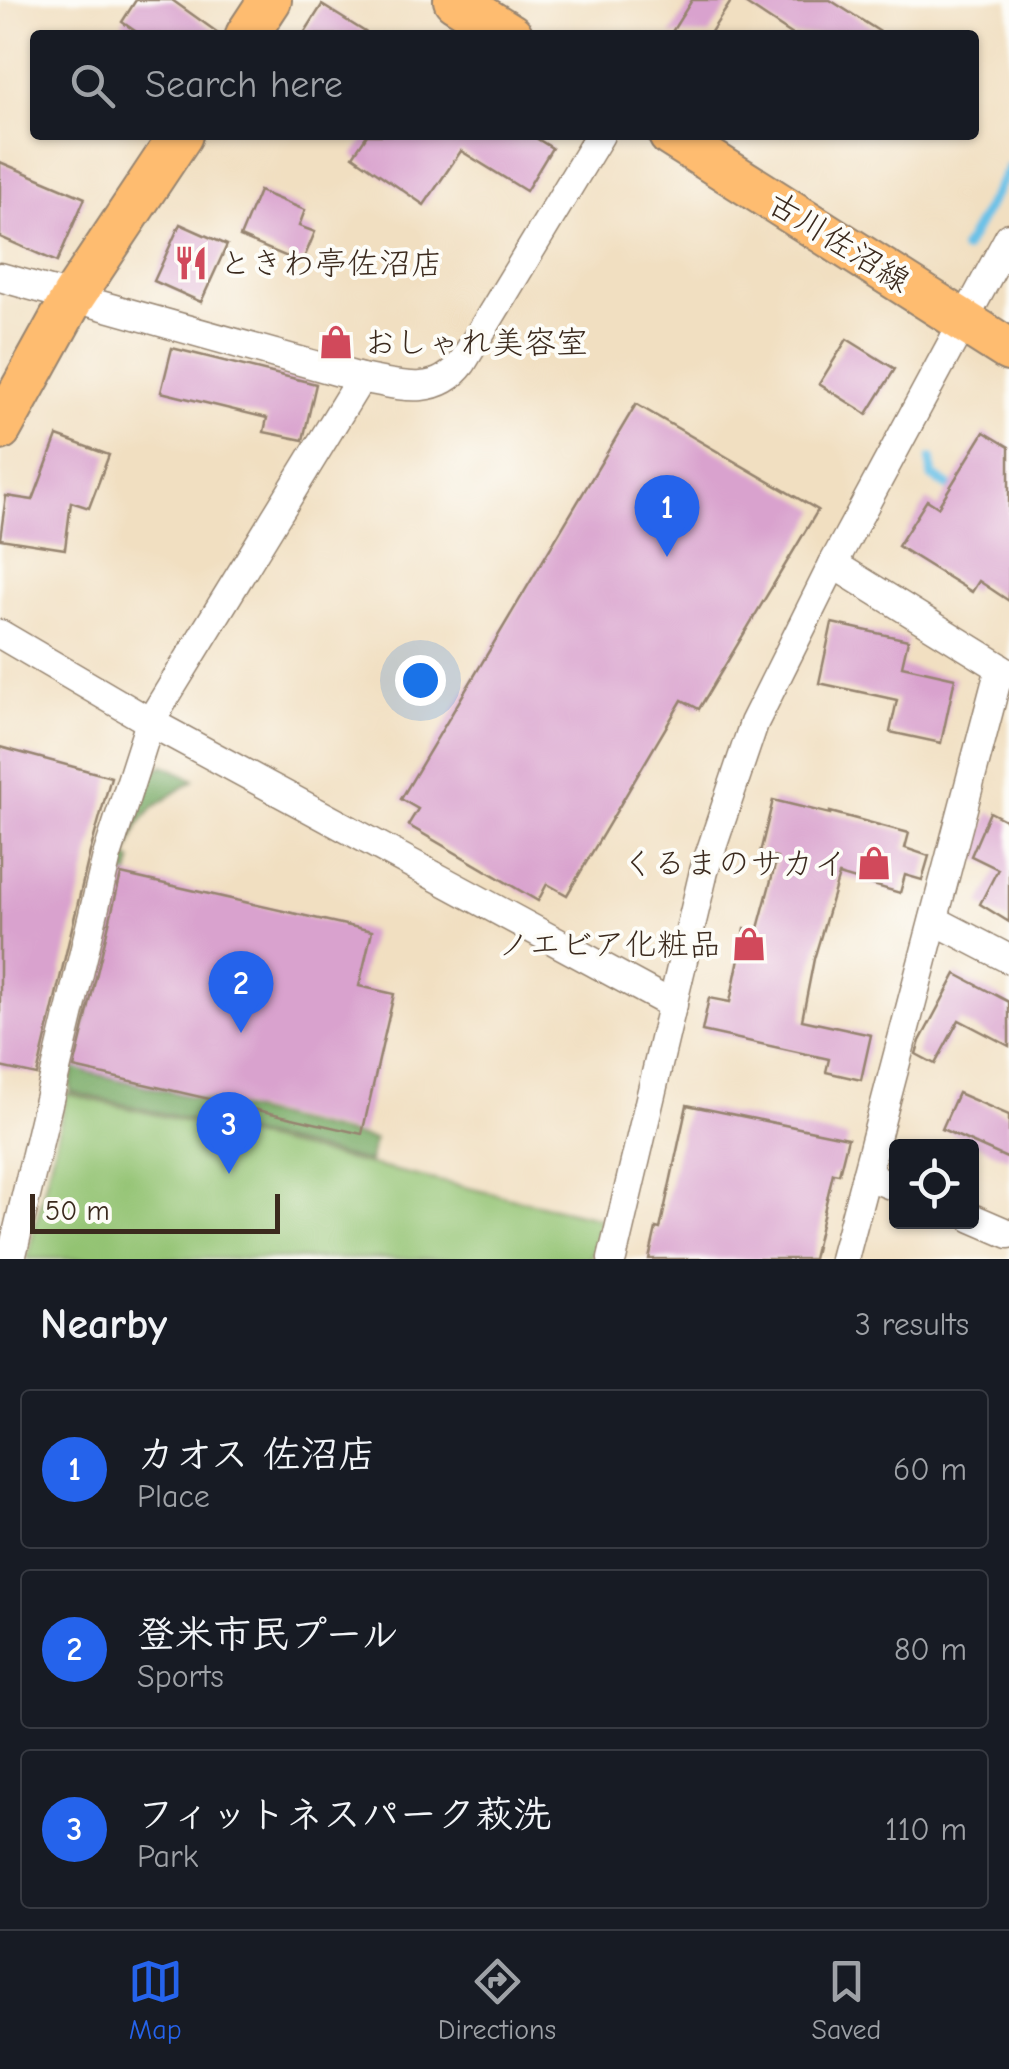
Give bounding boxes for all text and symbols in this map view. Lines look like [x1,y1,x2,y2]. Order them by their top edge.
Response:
search box [30,30,979,140]
icon: search [65,58,120,113]
text: Search here [145,63,343,107]
street label: 古川佐沼線 [761,184,917,300]
restaurant icon: ときわ亭佐沼店 [172,244,210,282]
place label: ときわ亭佐沼店 [219,245,443,282]
shop icon: おしゃれ美容室 [317,323,355,361]
place label: おしゃれ美容室 [364,324,588,361]
pin: 1 [634,474,700,557]
your location [395,655,446,706]
shop icon: くるまのサカイ [855,844,893,882]
place label: くるまのサカイ [622,845,846,882]
shop icon: ノエビア化粧品 [730,925,768,963]
place label: ノエビア化粧品 [497,926,721,963]
pin: 2 [208,950,274,1033]
pin: 3 [196,1092,262,1174]
map controls [889,1139,979,1229]
button: locate [889,1139,979,1229]
scale bar [30,1189,280,1234]
text: 50 m [45,1195,110,1227]
text: Nearby [40,1300,167,1349]
text: 3 results [855,1306,969,1343]
text: カオス 佐沼店 [137,1433,376,1477]
text: 1 [68,1451,81,1488]
text: 60 m [893,1451,967,1488]
text: Place [137,1478,210,1515]
text: 登米市民プール [137,1613,399,1657]
text: 2 [67,1631,82,1668]
text: 80 m [894,1631,967,1668]
text: Sports [137,1658,224,1695]
text: フィットネスパーク萩洗 [137,1793,551,1837]
text: 3 [67,1811,82,1848]
text: 110 m [885,1811,967,1848]
text: Park [137,1838,198,1875]
tab: Map [128,1954,183,2046]
tab: Directions [438,1954,556,2046]
tab: Saved [811,1954,881,2046]

